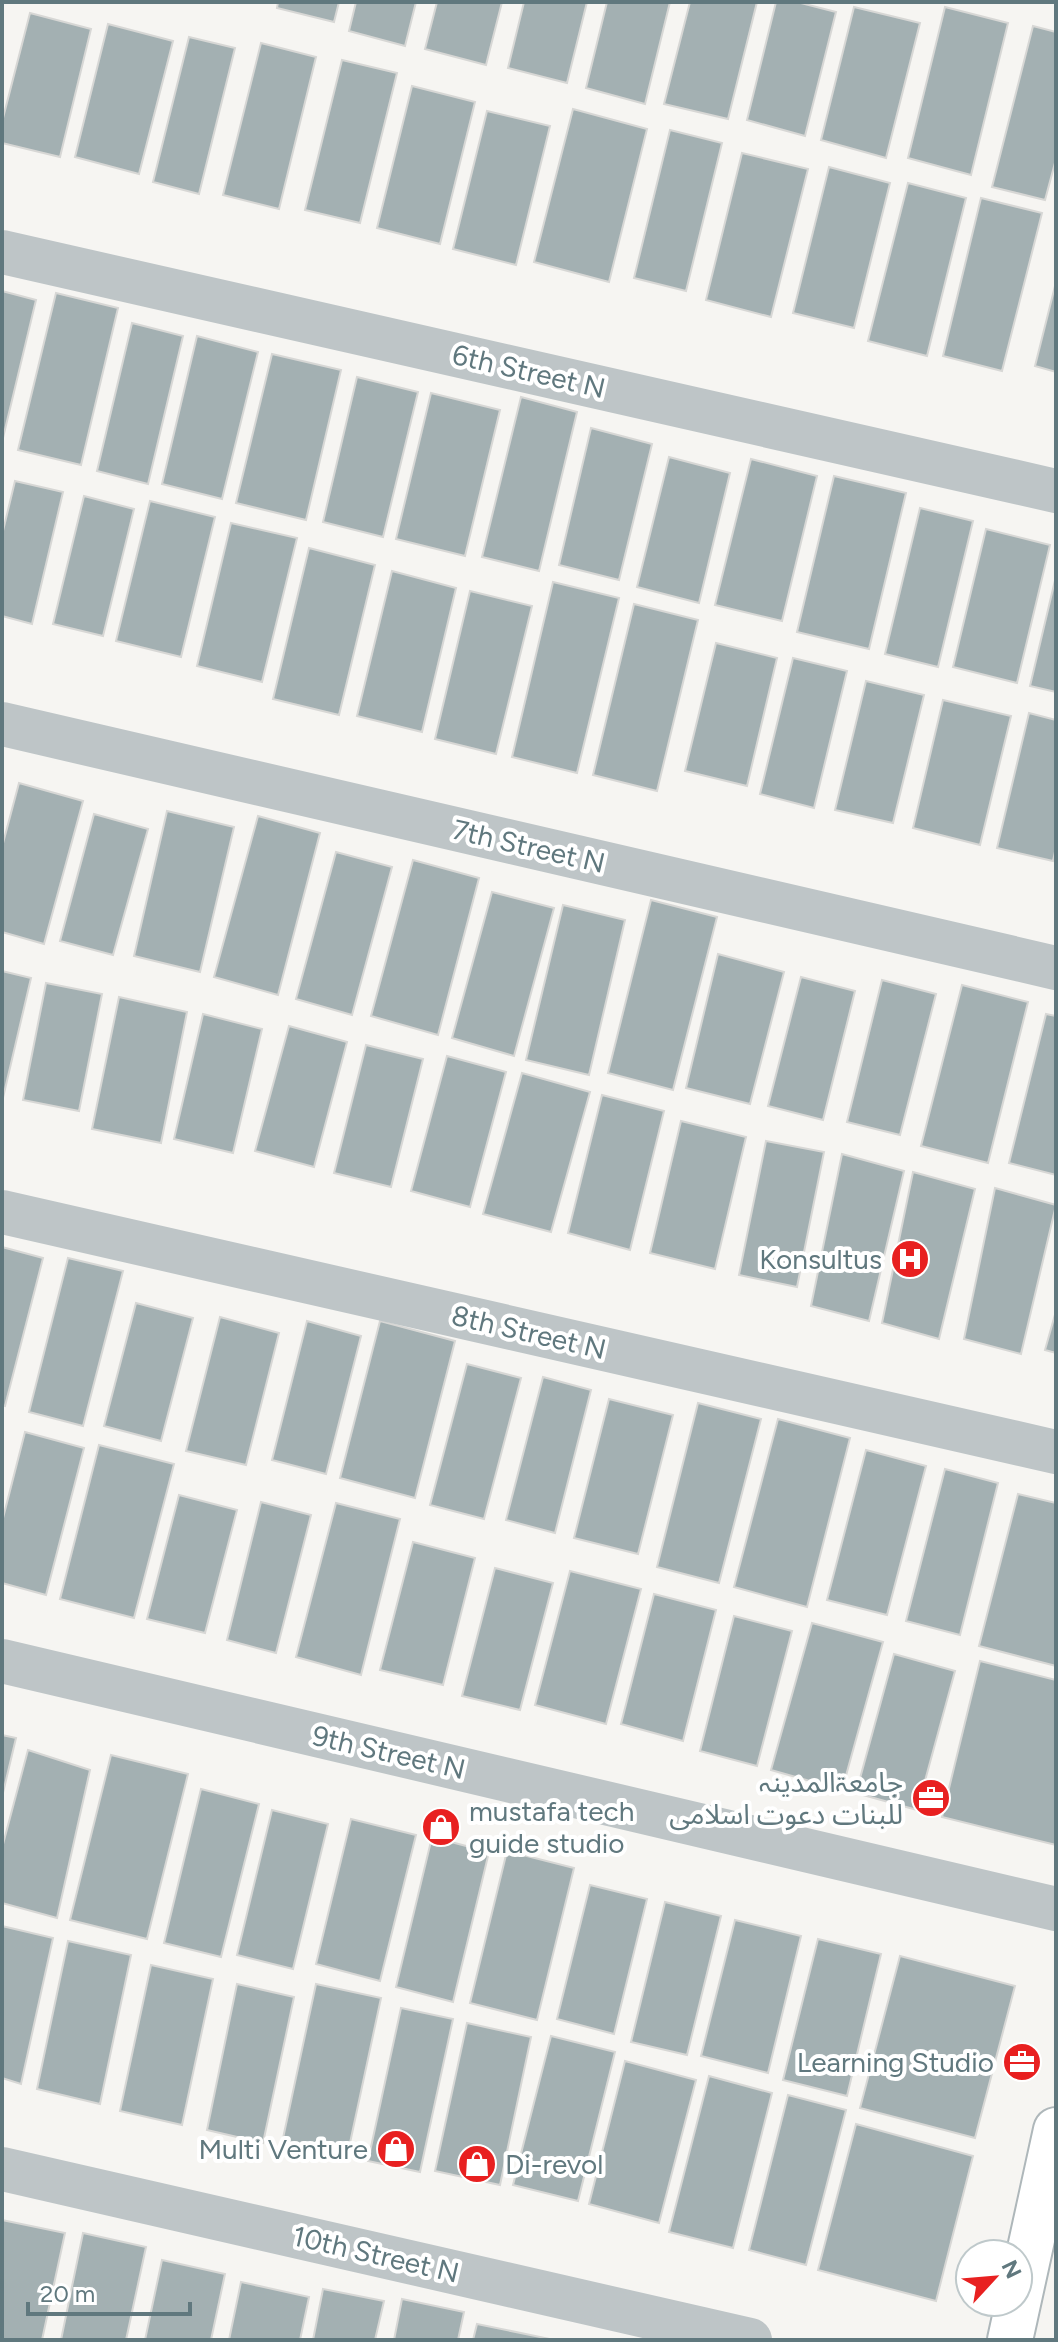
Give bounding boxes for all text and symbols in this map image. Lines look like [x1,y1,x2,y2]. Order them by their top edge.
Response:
street label: 6th Street N [449,337,609,405]
street label: 7th Street N [450,812,608,880]
hospital icon: Konsultus [889,1238,931,1280]
place label: Konsultus [759,1242,882,1276]
street label: 8th Street N [449,1298,609,1366]
street label: 9th Street N [309,1718,469,1786]
place label: جامعۃالمدینہ للبنات دعوت اسلامی [669,1765,903,1831]
office icon: جامعۃالمدینہ للبنات دعوت اسلامی [910,1777,952,1819]
place label: mustafa tech guide studio [469,1794,634,1860]
shop icon: mustafa tech guide studio [420,1806,462,1848]
office icon: Learning Studio [1001,2041,1043,2083]
place label: Learning Studio [797,2045,994,2079]
shop icon: Multi Venture [375,2128,417,2170]
place label: Multi Venture [198,2132,368,2166]
shop icon: Di-revol [456,2143,498,2185]
place label: Di-revol [505,2147,603,2181]
street label: 10th Street N [290,2218,462,2290]
north arrow [954,2238,1034,2318]
text: N [996,2256,1027,2283]
scale bar [28,2266,190,2316]
text: 20 m [40,2279,95,2308]

